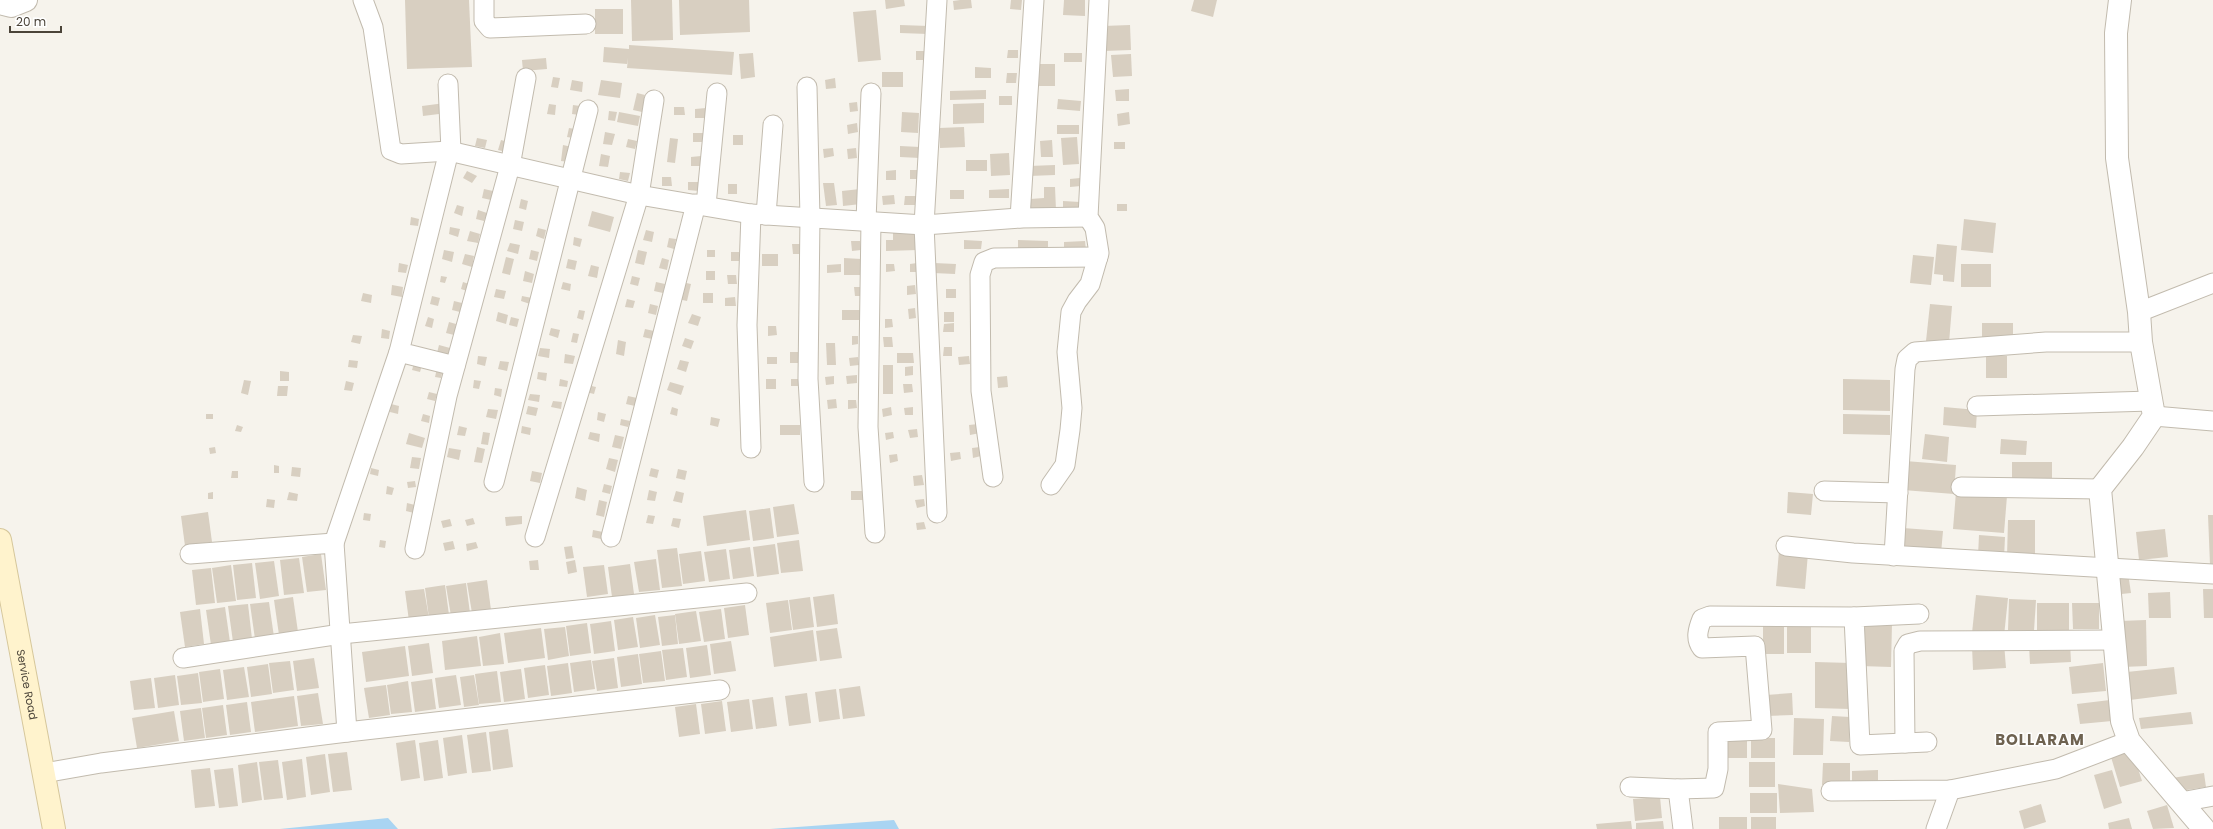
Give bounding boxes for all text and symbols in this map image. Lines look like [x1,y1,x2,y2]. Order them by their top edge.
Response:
scale bar [10,8,61,34]
text: 20 m [16,13,46,30]
street label: Service Road [13,648,41,721]
district label: BOLLARAM [1995,729,2085,750]

